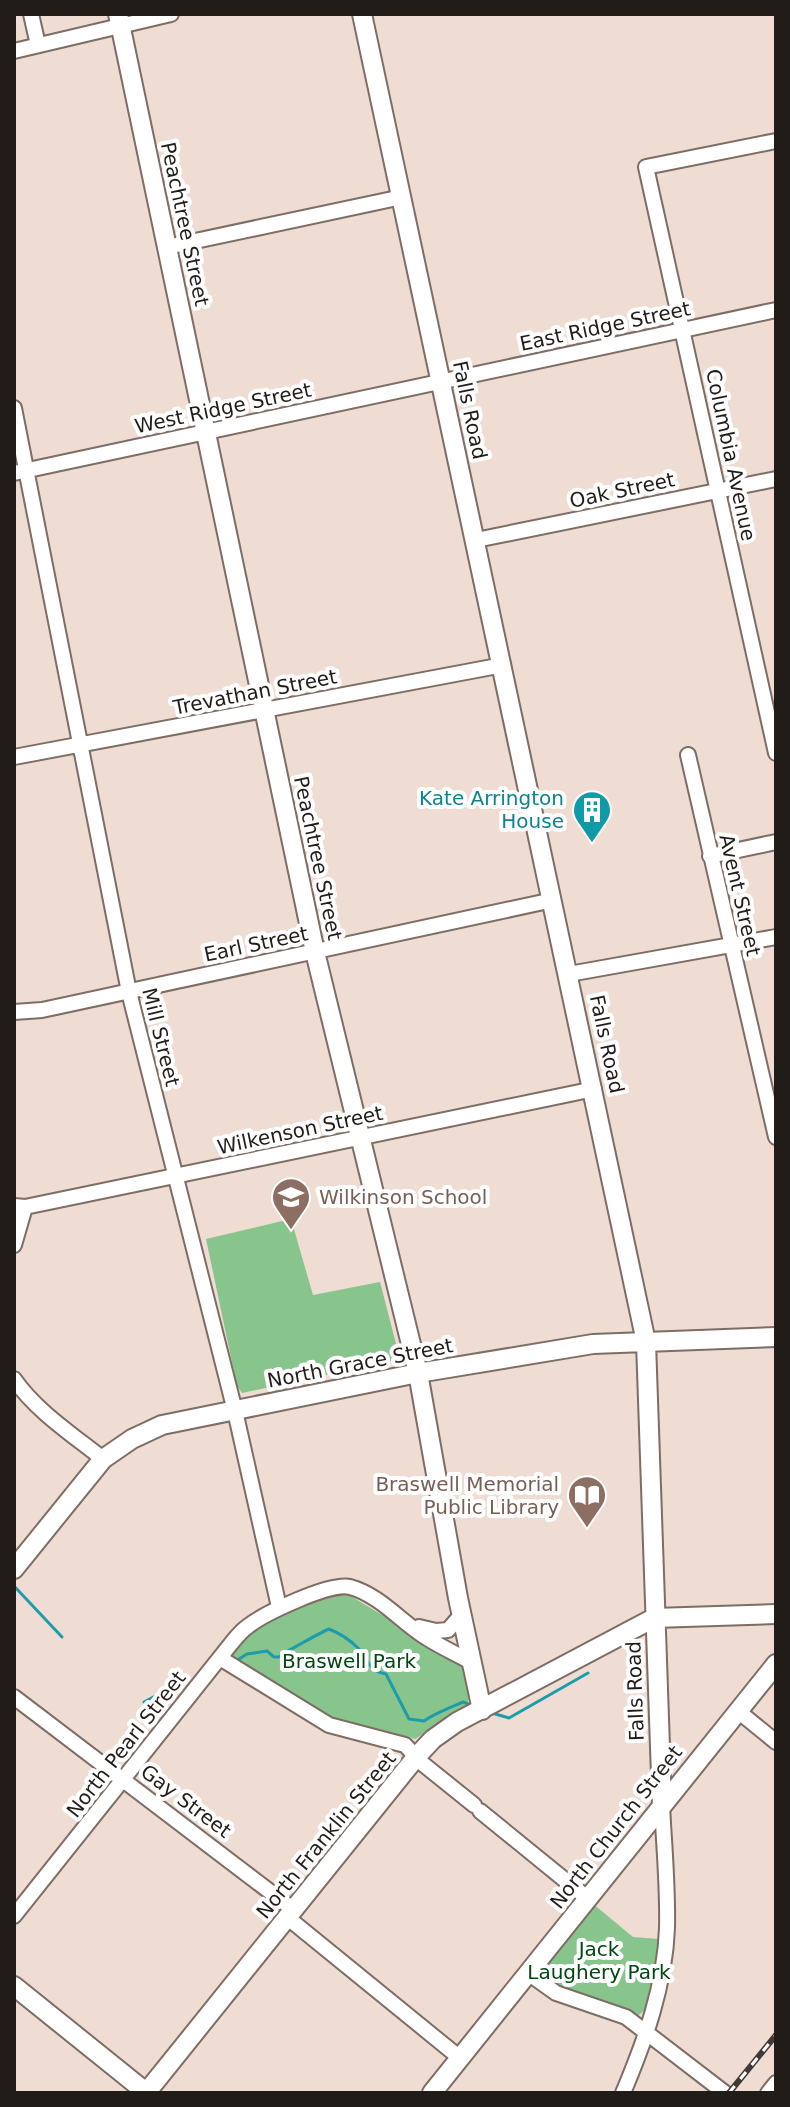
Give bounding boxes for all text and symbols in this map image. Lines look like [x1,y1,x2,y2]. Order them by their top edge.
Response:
street label: Peachtree Street [156,140,214,308]
street label: East Ridge Street [518,296,693,356]
street label: Falls Road [448,359,492,461]
street label: Columbia Avenue [701,367,761,543]
street label: West Ridge Street [133,378,314,438]
street label: Oak Street [567,467,677,513]
street label: Trevathan Street [170,664,339,720]
street label: Peachtree Street [289,774,347,942]
place label: Kate Arrington House [419,786,564,833]
building icon: Kate Arrington House [571,789,613,844]
street label: Avent Street [714,832,766,958]
street label: Earl Street [202,921,310,967]
street label: Mill Street [137,985,185,1089]
street label: Falls Road [585,993,629,1095]
street label: Wilkenson Street [215,1101,385,1159]
school or university icon: Wilkinson School [270,1176,312,1231]
place label: Wilkinson School [319,1185,487,1209]
street label: North Grace Street [265,1333,455,1393]
place label: Braswell Memorial Public Library [375,1472,559,1519]
library icon: Braswell Memorial Public Library [566,1474,608,1529]
street label: Falls Road [621,1641,649,1741]
park label: Braswell Park [282,1649,416,1673]
street label: North Pearl Street [61,1666,191,1822]
street label: North Church Street [545,1741,687,1913]
street label: North Franklin Street [251,1747,401,1923]
street label: Gay Street [136,1759,236,1843]
park label: Jack Laughery Park [527,1937,671,1984]

